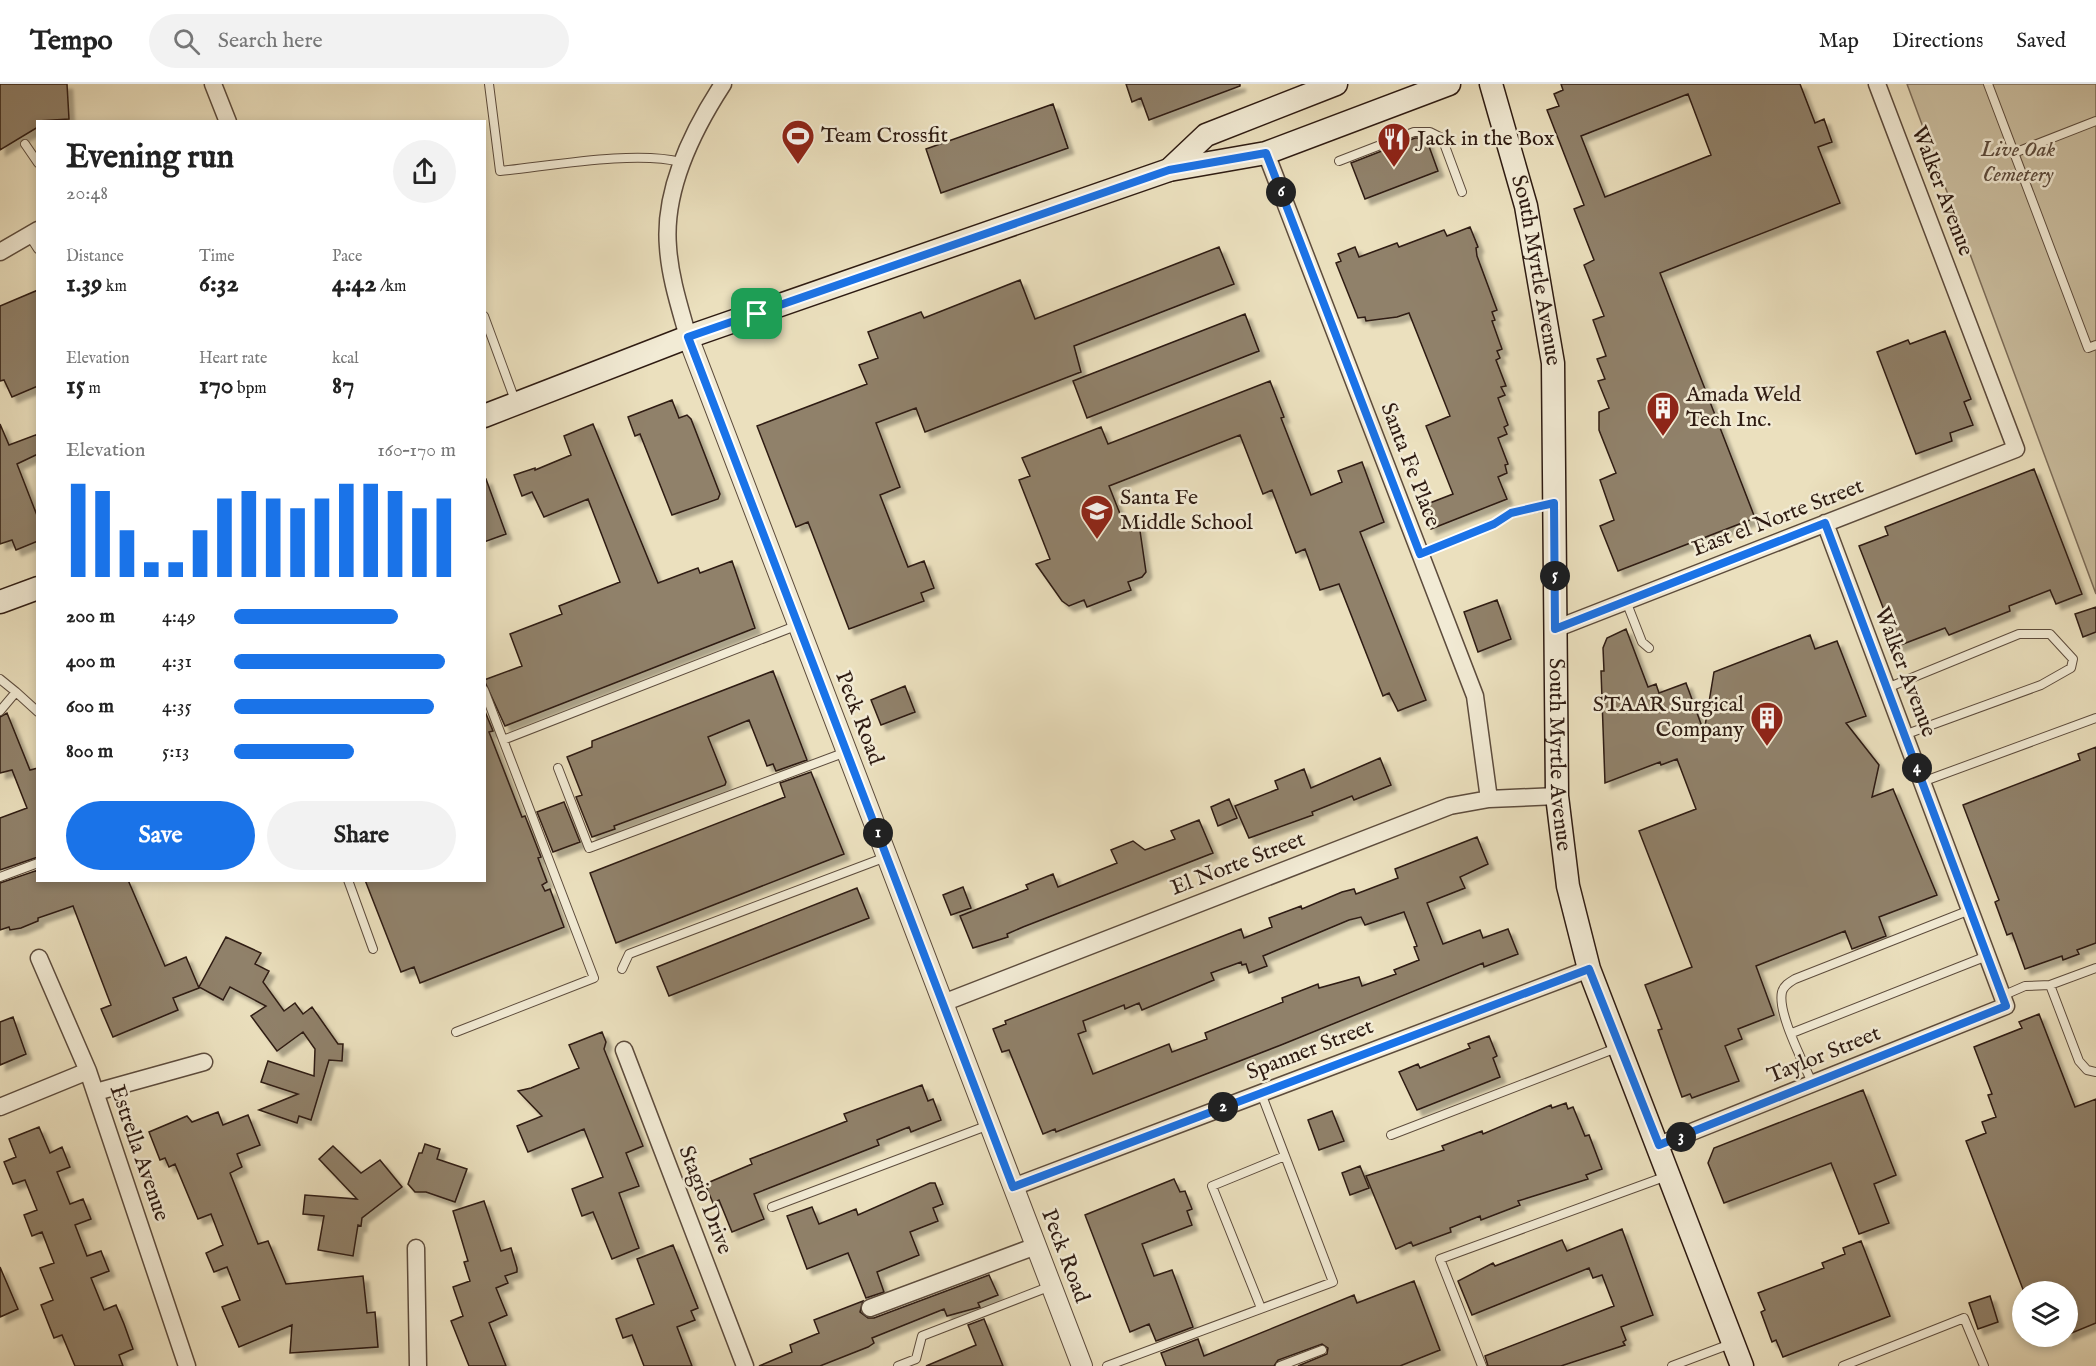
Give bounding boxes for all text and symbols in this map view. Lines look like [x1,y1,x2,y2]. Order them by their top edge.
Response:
search box [149,14,569,68]
text: Tempo [30,24,113,59]
icon: search [170,25,203,58]
text: Search here [218,27,323,55]
text: Map [1819,28,1859,55]
text: Directions [1892,28,1983,55]
text: Saved [2016,28,2066,55]
sports icon: Team Crossfit [780,118,816,165]
restaurant icon: Jack in the Box [1376,121,1412,168]
place label: Team Crossfit [821,122,948,150]
street label: Walker Avenue [1904,122,1980,260]
place label: Jack in the Box [1414,125,1555,153]
park label: Live Oak Cemetery [1980,136,2055,189]
text: Evening run [66,137,234,179]
button: share [393,140,456,203]
street label: South Myrtle Avenue [1504,172,1567,368]
pin: 6 [1266,177,1296,207]
text: 20:48 [66,181,108,206]
text: 6 [1278,182,1284,202]
text: Distance [66,247,124,267]
text: Time [199,247,235,267]
text: Pace [332,247,362,267]
text: 1.39 [66,267,102,300]
text: 6:32 [199,267,239,300]
text: 4:42 [332,267,377,300]
text: km [102,277,127,297]
text: /km [377,277,406,297]
pin [731,288,782,339]
icon: arrive [740,297,773,330]
text: Elevation [66,349,129,369]
text: Heart rate [199,349,267,369]
text: kcal [332,349,359,369]
text: 15 [66,369,85,402]
text: 170 [199,369,234,402]
text: 87 [332,369,354,402]
text: m [85,379,101,399]
text: bpm [234,379,267,399]
place label: Amada Weld Tech Inc. [1685,381,1801,434]
building icon: Amada Weld Tech Inc. [1645,390,1681,437]
street label: Santa Fe Place [1373,399,1447,531]
text: Elevation [66,438,145,463]
text: 160–170 m [377,438,456,463]
street label: East el Norte Street [1688,472,1868,564]
place label: Santa Fe Middle School [1120,484,1253,537]
school or university icon: Santa Fe Middle School [1079,493,1115,540]
pin: 5 [1540,561,1570,591]
text: 5 [1552,566,1558,586]
street label: Walker Avenue [1867,603,1943,741]
text: 200 m [66,604,115,629]
text: 4:49 [162,604,196,629]
text: 400 m [66,649,115,674]
text: 4:31 [162,649,192,674]
street label: South Myrtle Avenue [1542,658,1578,853]
street label: Peck Road [828,667,890,769]
place label: STAAR Surgical Company [1593,691,1744,744]
text: 600 m [66,694,114,719]
text: 4:35 [162,694,192,719]
building icon: STAAR Surgical Company [1749,700,1785,747]
text: 800 m [66,739,113,764]
text: 5:13 [162,739,189,764]
pin: 4 [1902,753,1932,783]
text: 4 [1913,758,1921,778]
button: Save [66,801,255,870]
button: Share [267,801,456,870]
pin: 1 [863,818,893,848]
text: 1 [875,823,881,843]
street label: El Norte Street [1167,825,1309,902]
street label: Spanner Street [1243,1013,1378,1087]
street label: Taylor Street [1763,1019,1885,1090]
street label: Estrella Avenue [103,1081,175,1225]
pin: 2 [1208,1092,1238,1122]
text: 2 [1219,1097,1227,1117]
pin: 3 [1666,1122,1696,1152]
text: 3 [1678,1127,1684,1147]
street label: Stagio Drive [672,1142,738,1258]
street label: Peck Road [1034,1205,1096,1307]
map controls [2012,1281,2078,1347]
button: layers [2012,1281,2078,1347]

